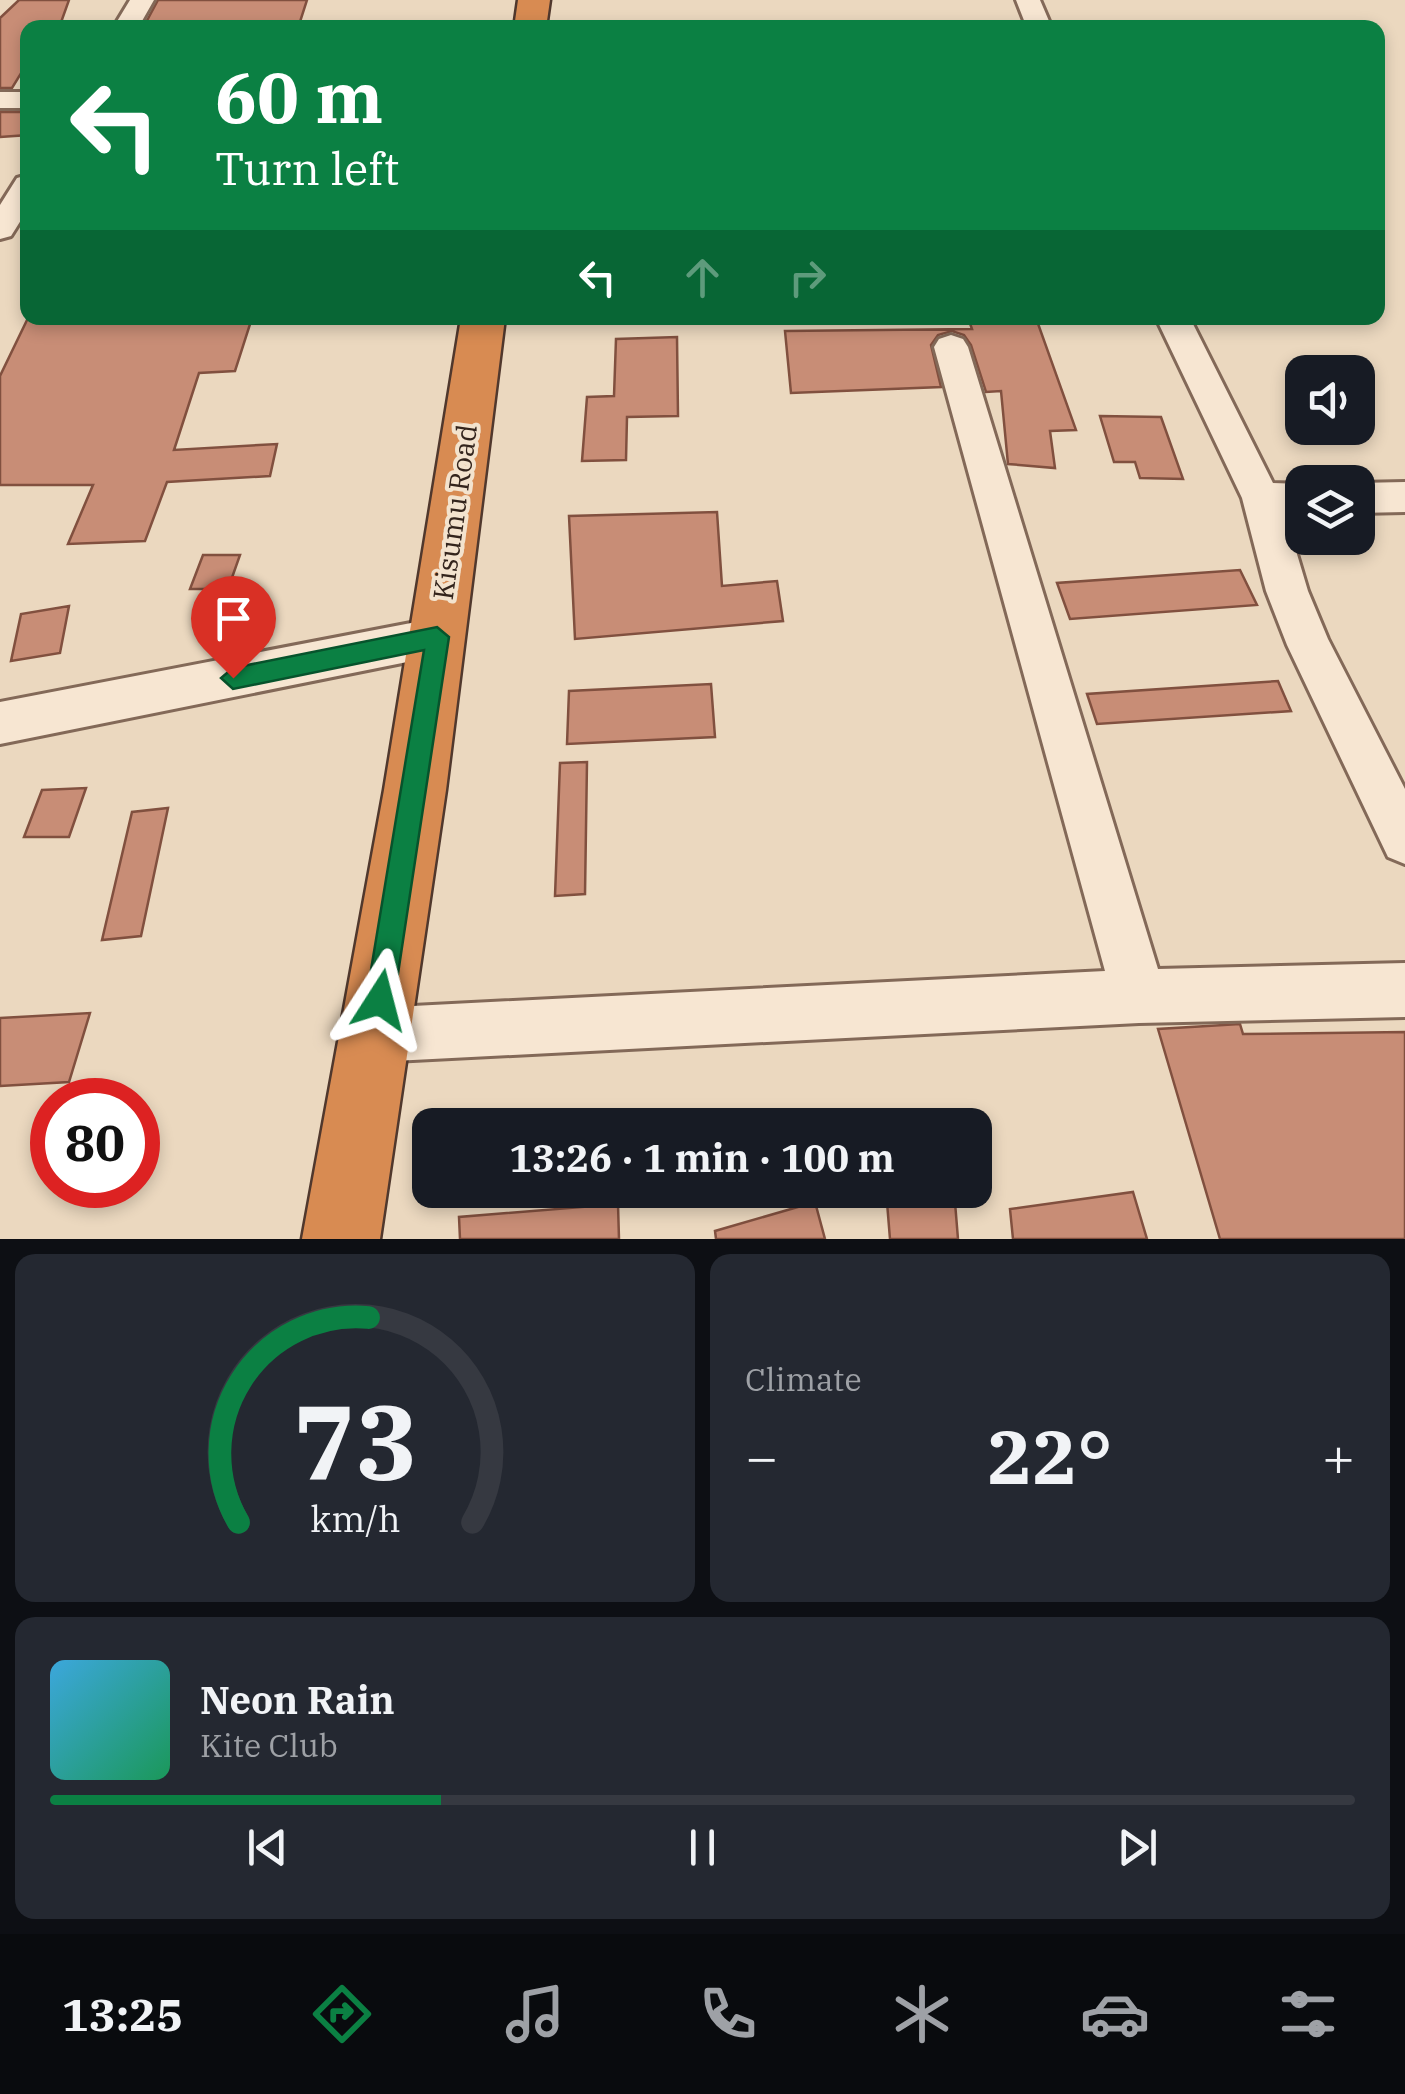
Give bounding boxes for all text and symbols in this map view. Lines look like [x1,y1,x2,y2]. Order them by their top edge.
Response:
text: 60 m [215,51,383,142]
icon: left [50,60,180,190]
text: Turn left [215,139,399,197]
icon: left [570,250,625,305]
icon: ahead [675,250,730,305]
icon: right [780,250,835,305]
map controls [1285,355,1375,555]
button: sound [1285,355,1375,445]
street label: Kisumu Road [424,422,485,602]
button: layers [1285,465,1375,555]
pin [191,576,276,679]
icon: arrive [206,591,261,646]
position arrow [328,948,432,1052]
speed limit sign: 80 [30,1078,160,1208]
text: 13:26 · 1 min · 100 m [509,1133,895,1182]
text: Climate [745,1358,862,1400]
text: 73 [293,1373,417,1509]
text: 22° [987,1407,1113,1505]
text: − [745,1421,778,1492]
text: + [1322,1421,1355,1492]
text: km/h [310,1495,400,1542]
text: Neon Rain [200,1675,395,1724]
text: Kite Club [200,1724,338,1766]
icon: previous [240,1820,295,1875]
icon: pause [675,1820,730,1875]
icon: next [1110,1820,1165,1875]
icon: directions [307,1979,377,2049]
icon: music [500,1979,570,2049]
icon: phone [693,1979,763,2049]
icon: climate [887,1979,957,2049]
icon: car [1080,1979,1150,2049]
icon: filters [1273,1979,1343,2049]
text: 13:25 [62,1985,183,2043]

